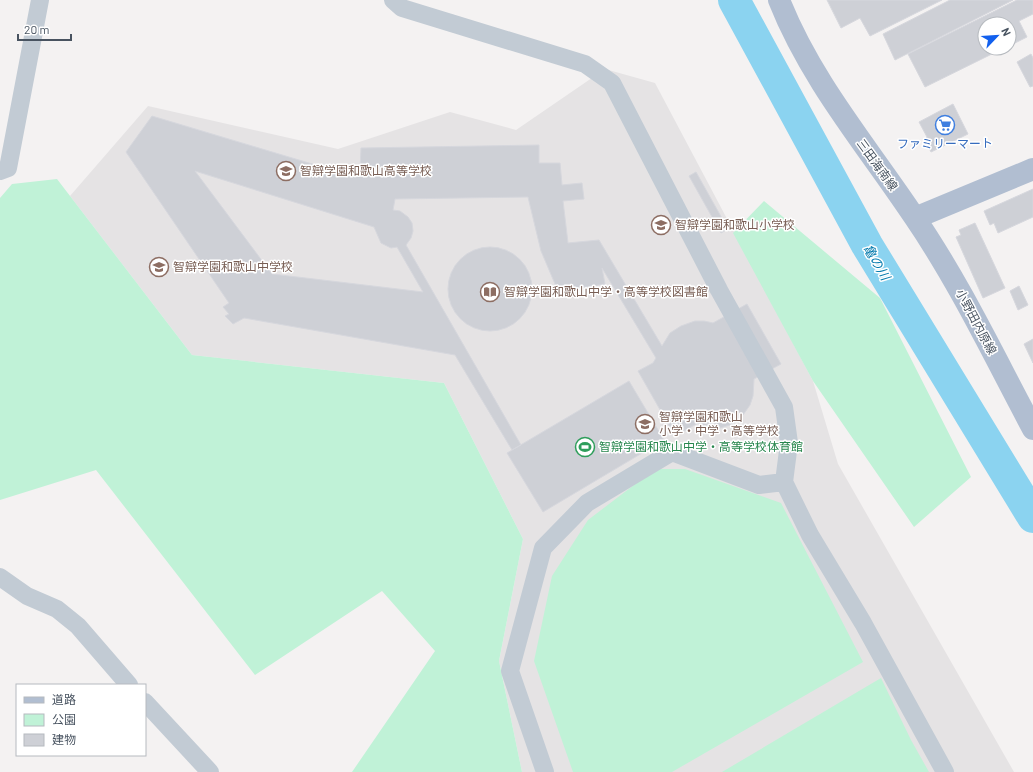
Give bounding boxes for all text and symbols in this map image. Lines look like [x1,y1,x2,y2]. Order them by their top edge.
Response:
scale bar [18,16,71,42]
north arrow [977,16,1017,56]
text: 20 m [24,22,50,36]
text: N [999,25,1014,38]
supermarket icon: ファミリーマート [934,114,956,136]
street label: 三田海南線 [855,136,901,193]
place label: ファミリーマート [897,136,993,150]
school or university icon: 智辯学園和歌山高等学校 [275,160,297,182]
place label: 智辯学園和歌山高等学校 [300,163,432,177]
school or university icon: 智辯学園和歌山小学校 [650,214,672,236]
place label: 智辯学園和歌山小学校 [675,217,795,231]
water label: 亀の川 [860,241,895,285]
school or university icon: 智辯学園和歌山中学校 [148,256,170,278]
place label: 智辯学園和歌山中学校 [173,259,293,273]
library icon: 智辯学園和歌山中学・高等学校図書館 [479,281,501,303]
place label: 智辯学園和歌山中学・高等学校図書館 [504,284,708,298]
street label: 小野田内原線 [954,286,1000,357]
place label: 智辯学園和歌山 小学・中学・高等学校 [659,409,779,437]
school or university icon: 智辯学園和歌山 小学・中学・高等学校 [634,413,656,435]
sports icon: 智辯学園和歌山中学・高等学校体育館 [574,436,596,458]
place label: 智辯学園和歌山中学・高等学校体育館 [599,439,803,453]
legend [16,684,146,756]
text: 道路 [52,692,76,706]
text: 公園 [52,712,76,726]
text: 建物 [52,732,76,746]

